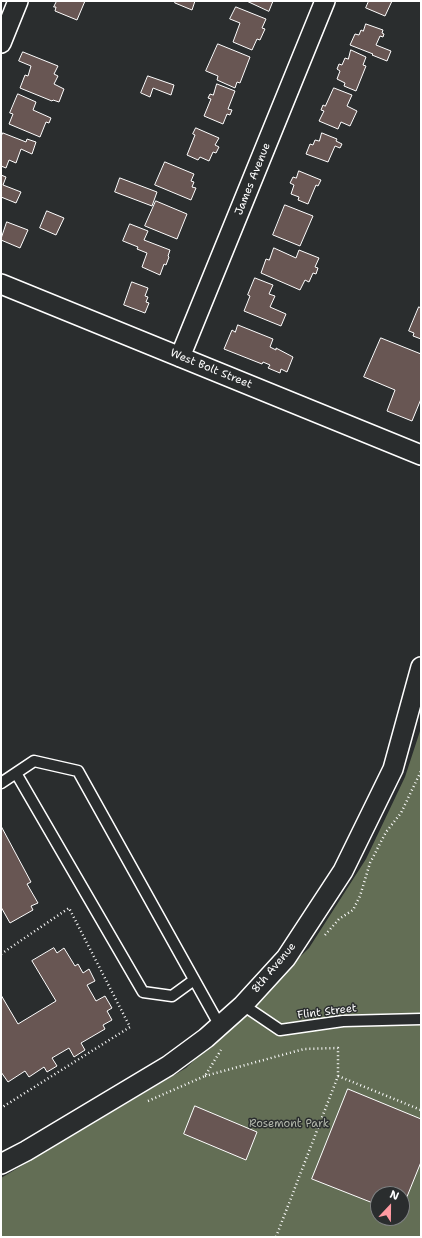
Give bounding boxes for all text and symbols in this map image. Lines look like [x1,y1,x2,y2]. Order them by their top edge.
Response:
street label: James Avenue [232,141,274,217]
street label: West Bolt Street [168,347,254,391]
street label: 8th Avenue [249,940,299,996]
street label: Flint Street [297,1002,357,1022]
park label: Rosemont Park [249,1117,329,1131]
north arrow [370,1186,410,1226]
text: N [387,1187,401,1204]

